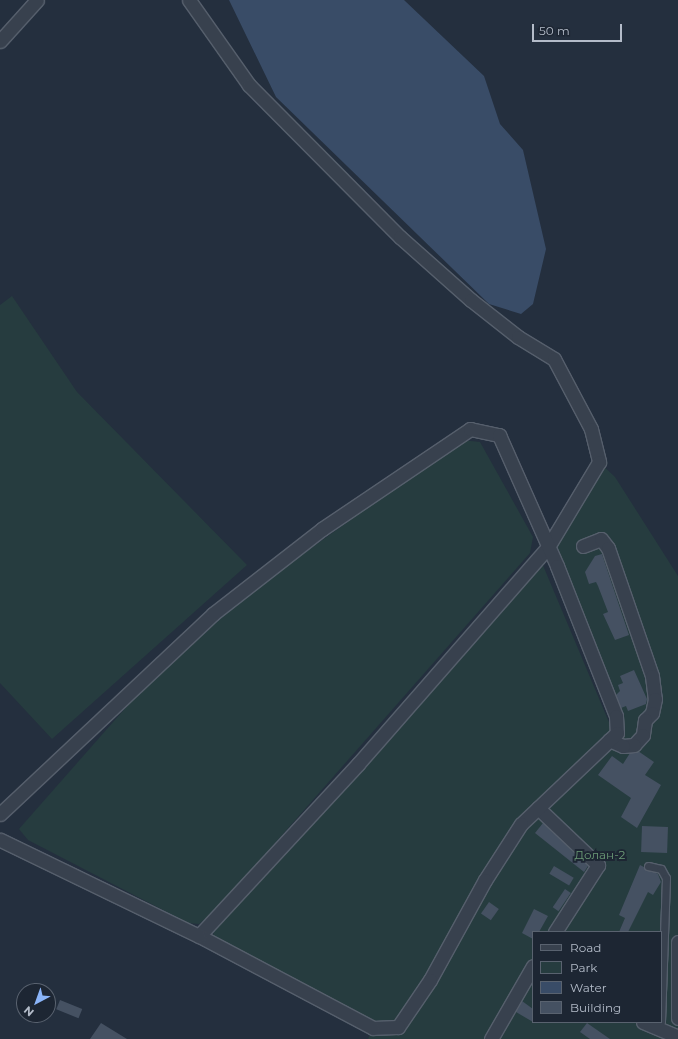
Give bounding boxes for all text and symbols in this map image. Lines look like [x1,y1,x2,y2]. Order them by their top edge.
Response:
scale bar [534,16,624,42]
text: 50 m [539,23,570,38]
park label: Долан-2 [575,848,625,862]
legend [532,931,662,1023]
text: Road [570,940,601,955]
text: Park [570,960,597,975]
text: Water [570,980,606,995]
north arrow [16,983,56,1023]
text: Building [570,1000,621,1015]
text: N [21,1003,37,1020]

